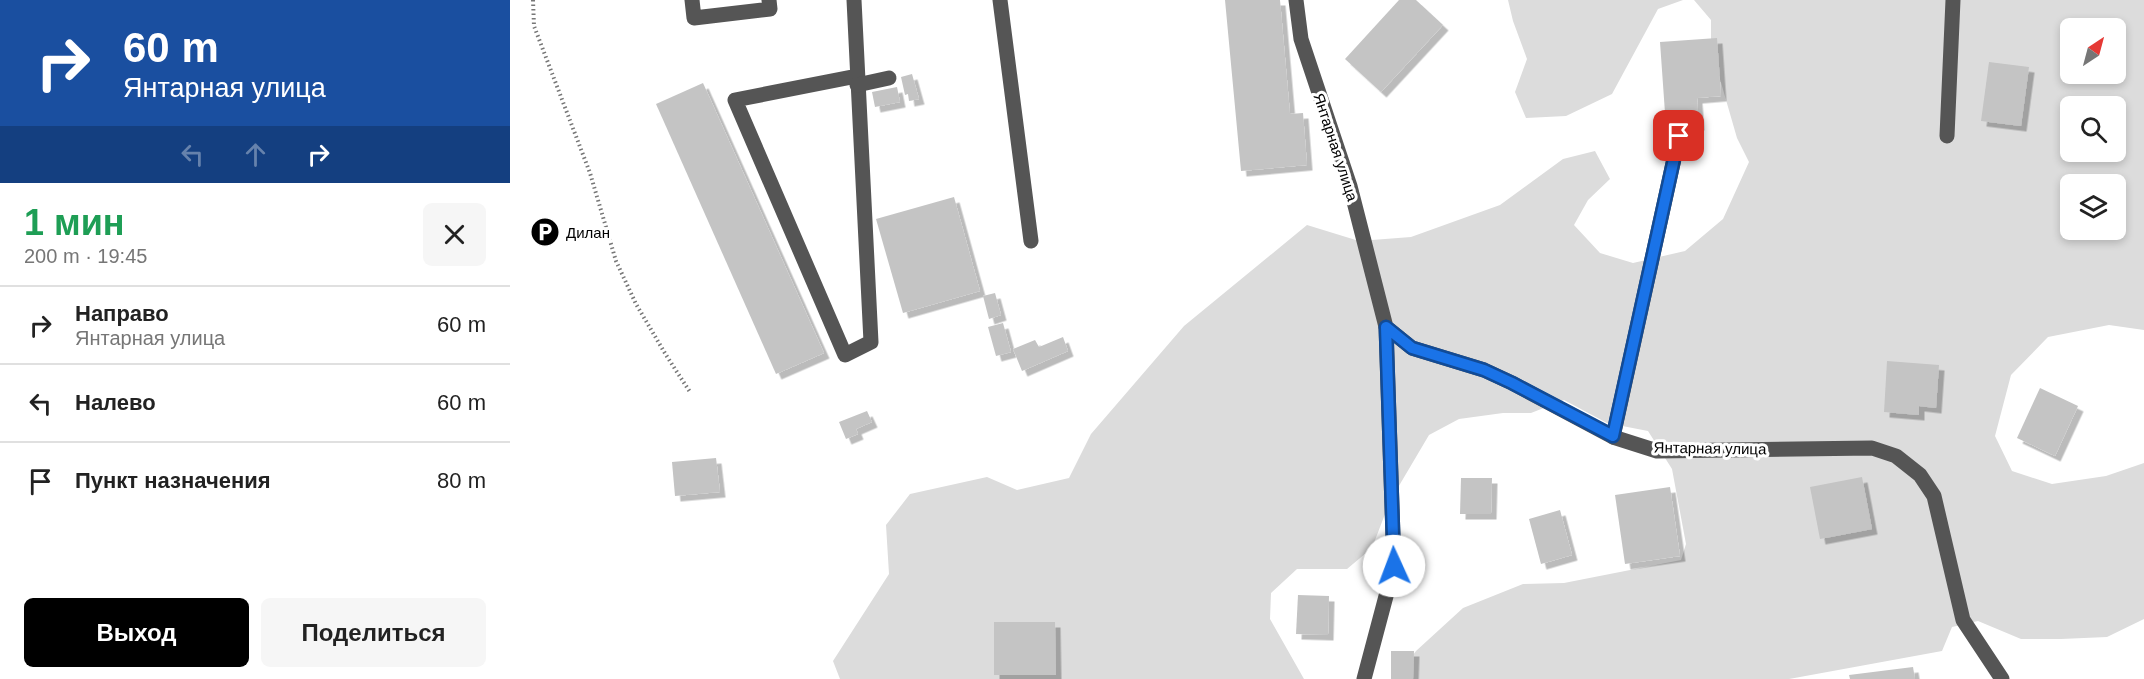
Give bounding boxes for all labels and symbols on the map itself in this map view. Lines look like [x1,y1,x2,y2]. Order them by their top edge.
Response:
north arrow [2060,18,2126,84]
street label: Янтарная улица [1311,91,1362,204]
pin [1653,110,1704,161]
parking icon: Дилан [529,216,561,248]
place label: Дилан [566,224,610,241]
street label: Янтарная улица [1654,439,1767,457]
position arrow [1362,534,1426,598]

